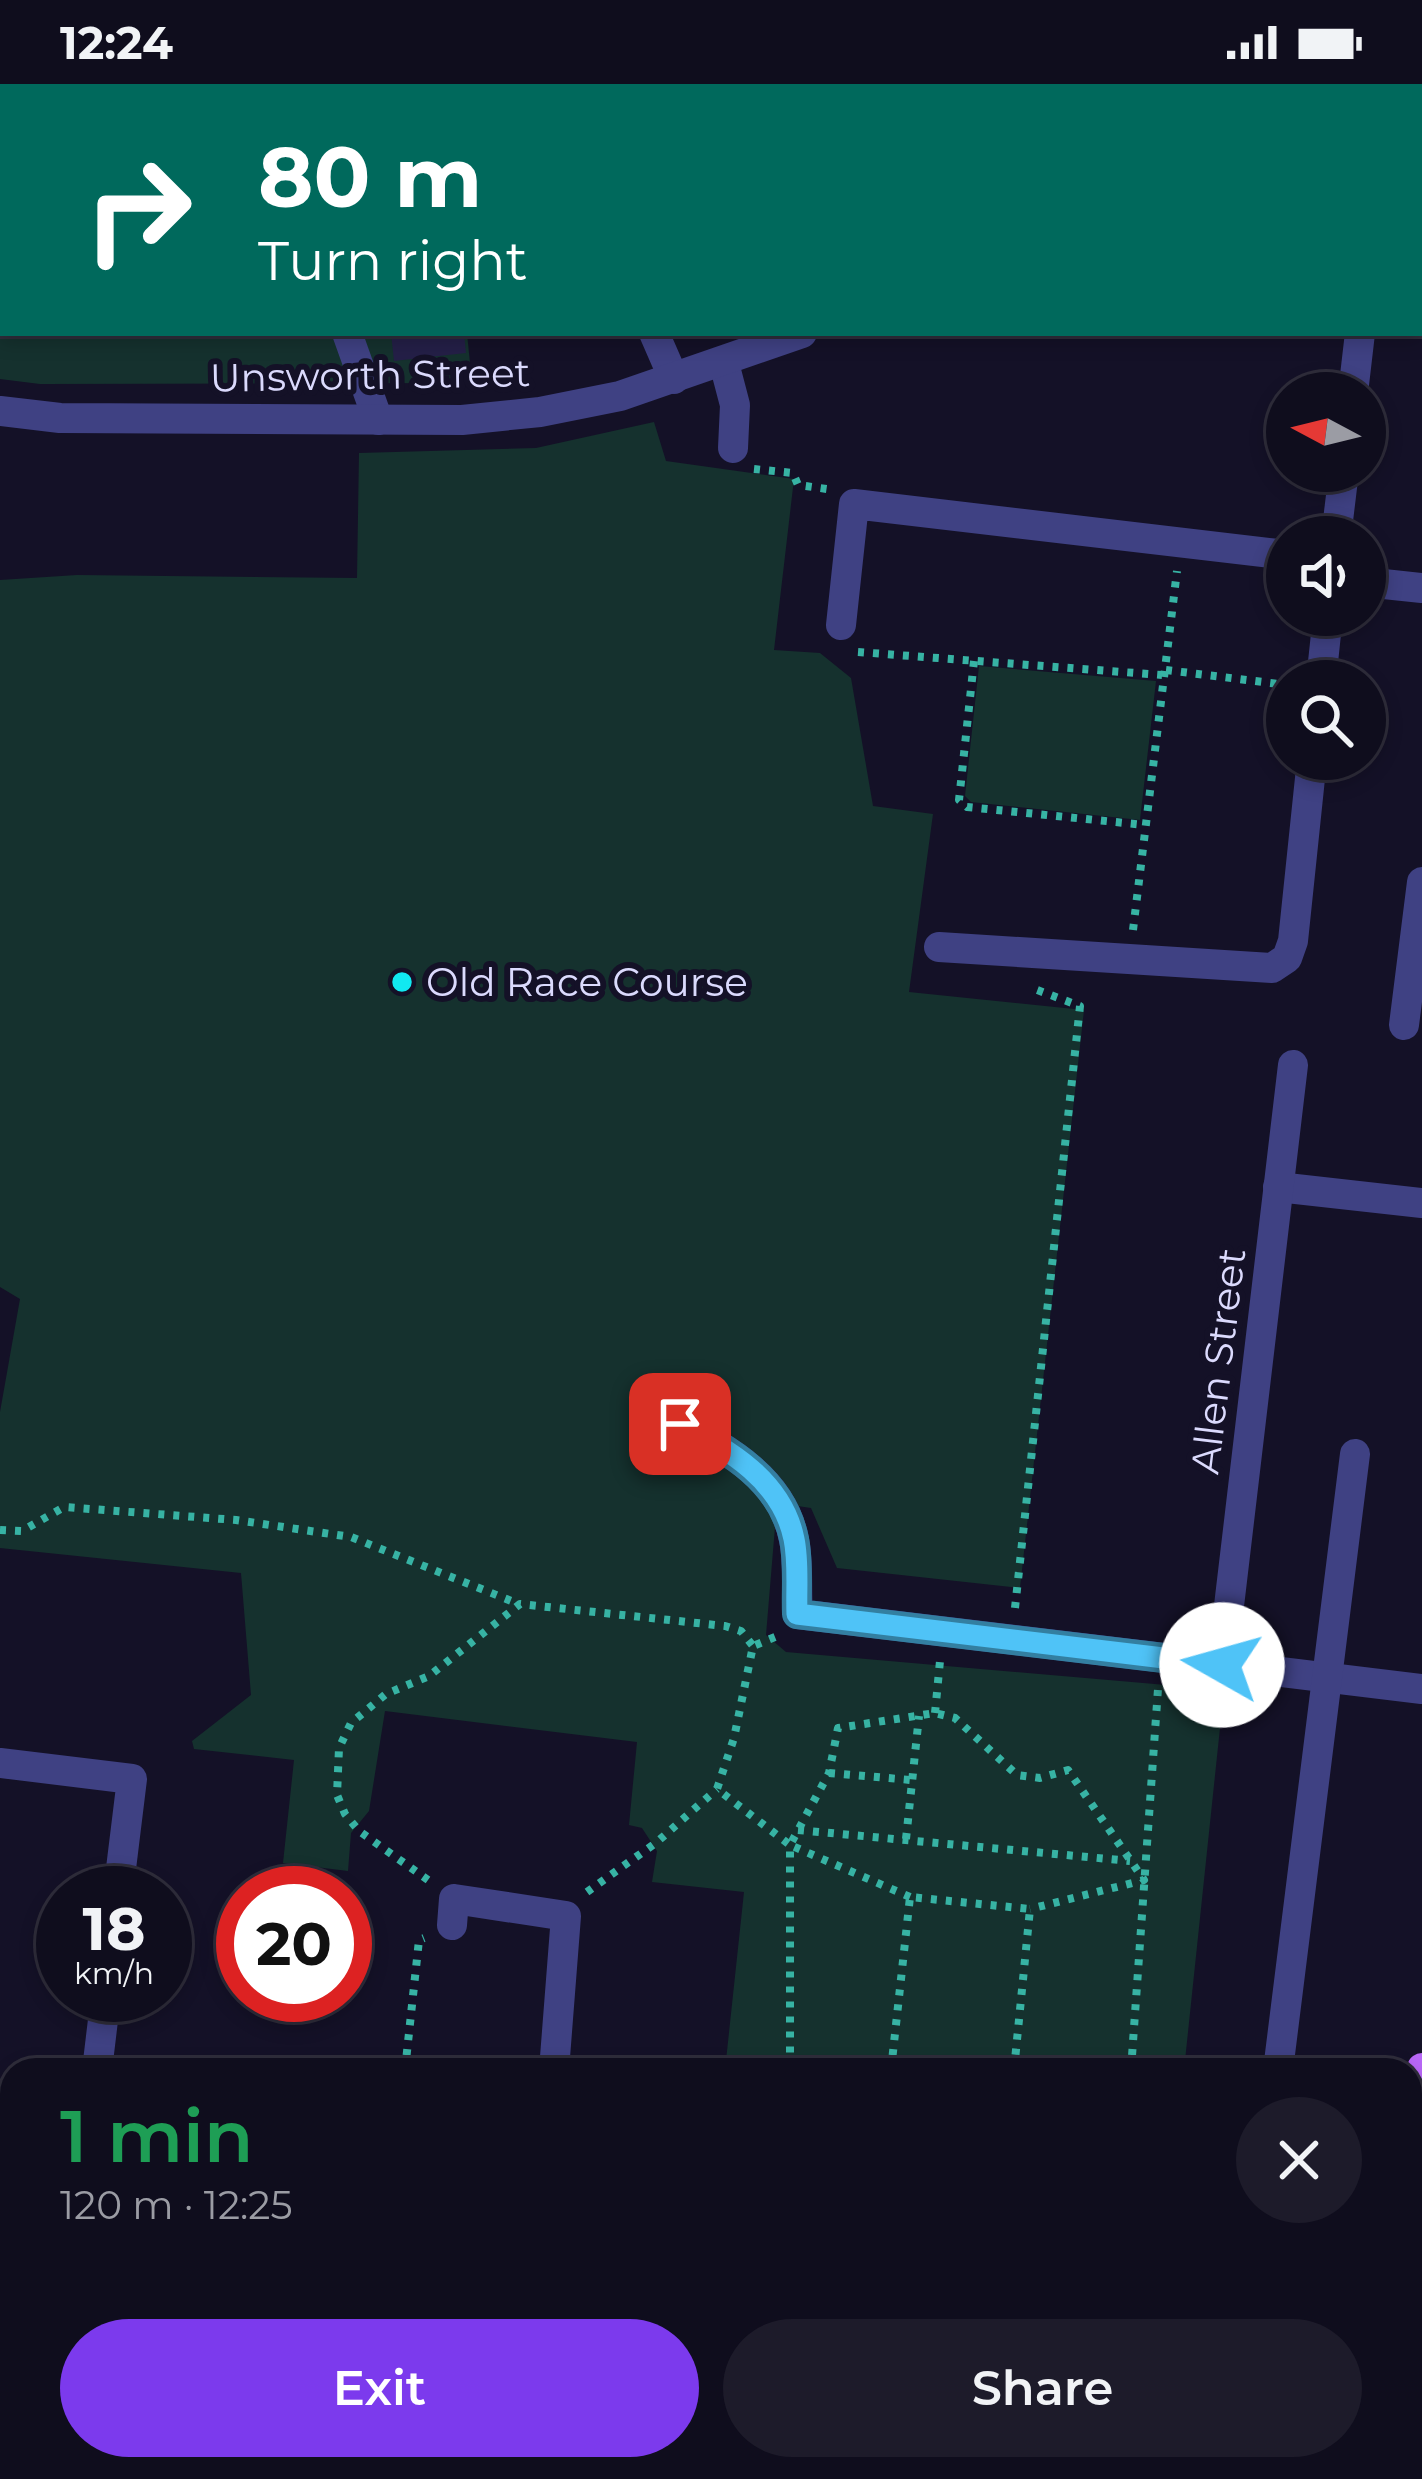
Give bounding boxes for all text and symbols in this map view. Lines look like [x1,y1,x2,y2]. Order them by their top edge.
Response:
text: 12:24 [60,15,173,70]
text: 80 m [258,126,482,228]
icon: right [60,132,216,288]
text: Turn right [258,228,528,294]
street label: Unsworth Street [209,348,531,402]
north arrow [1266,372,1386,492]
map controls [1266,372,1386,780]
button: sound [1266,516,1386,636]
button: search [1266,660,1386,780]
place label: Old Race Course [426,958,748,1006]
marker: Old Race Course [389,969,415,995]
street label: Allen Street [1180,1245,1256,1477]
pin [629,1373,731,1475]
icon: arrive [647,1391,713,1457]
position arrow [1159,1602,1285,1728]
speed limit sign: 20 [216,1866,372,2022]
text: 18 [82,1892,146,1965]
text: km/h [74,1955,154,1992]
text: 1 min [60,2092,253,2180]
button: close [1236,2097,1362,2223]
text: 120 m · 12:25 [60,2181,293,2229]
button: Exit [60,2319,699,2457]
button: Share [723,2319,1362,2457]

